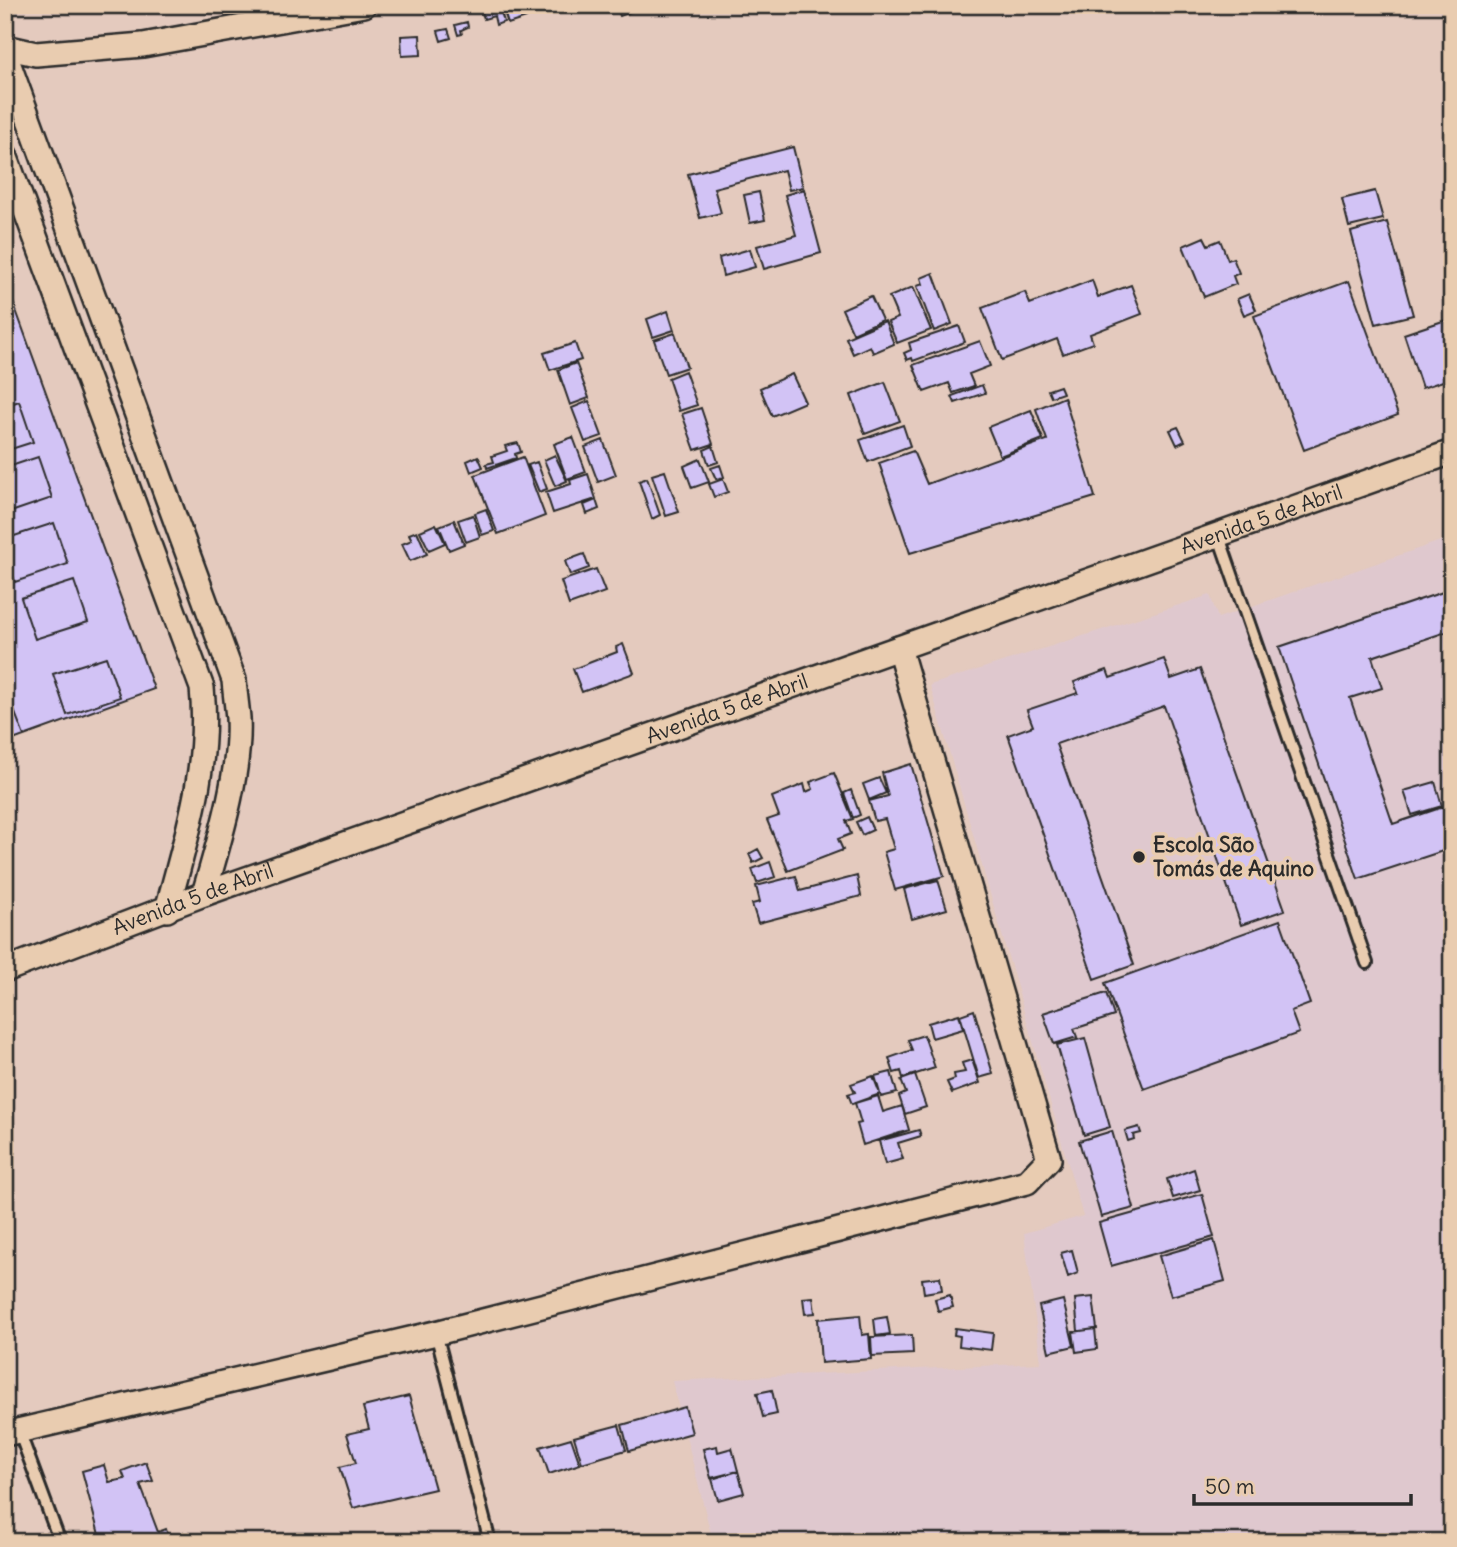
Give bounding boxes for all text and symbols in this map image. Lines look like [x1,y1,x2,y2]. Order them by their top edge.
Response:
street label: Avenida 5 de Abril [1177,478,1346,560]
street label: Avenida 5 de Abril [642,667,812,749]
place label: Escola São Tomás de Aquino [1153,831,1314,882]
marker: Escola São Tomás de Aquino [1131,849,1147,865]
street label: Avenida 5 de Abril [108,856,277,941]
scale bar [1194,1463,1412,1507]
text: 50 m [1205,1473,1254,1500]

